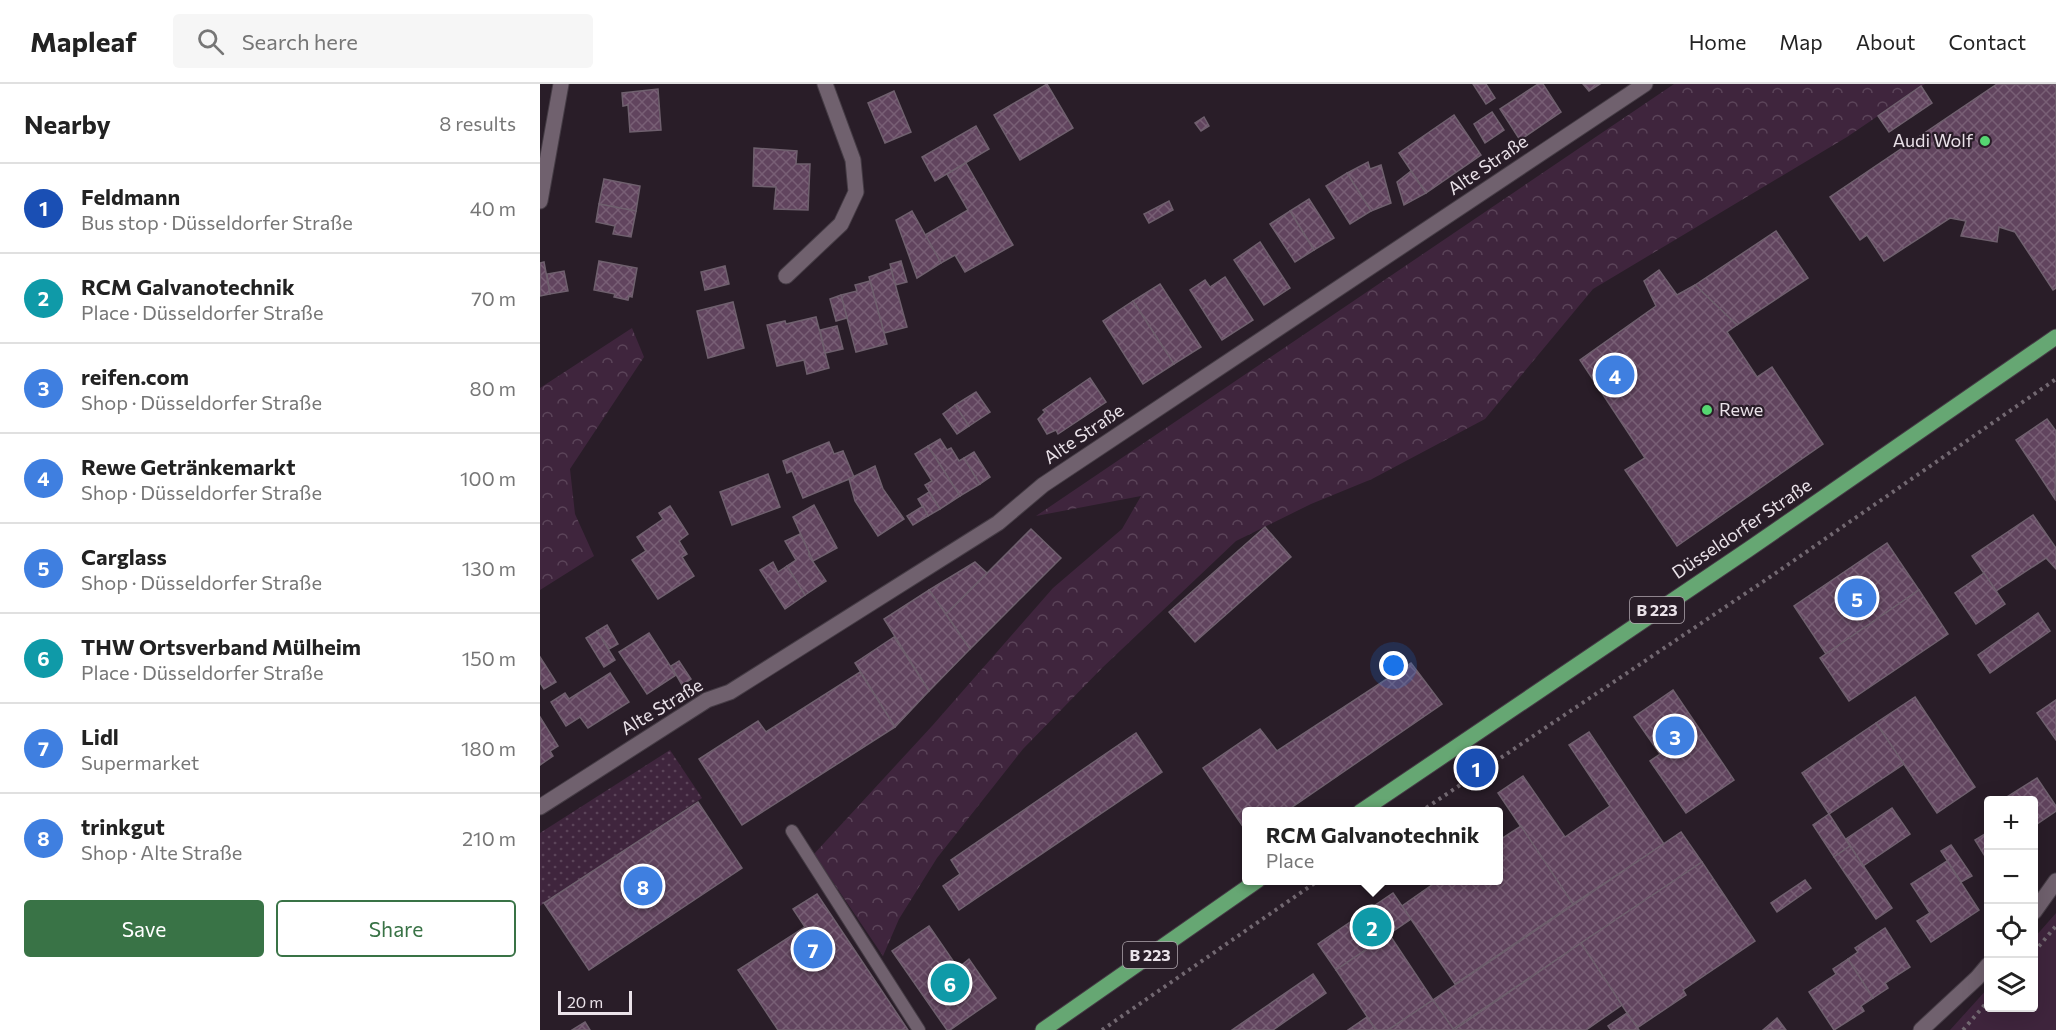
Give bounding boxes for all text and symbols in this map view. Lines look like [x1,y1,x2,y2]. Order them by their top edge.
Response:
search box [173,14,593,68]
text: Mapleaf [30,24,137,58]
icon: search [194,25,227,58]
text: Search here [242,28,358,55]
text: Home [1689,29,1746,54]
text: Map [1779,29,1823,54]
text: About [1856,29,1915,54]
text: Contact [1948,29,2026,54]
text: Nearby [24,108,111,139]
text: 8 results [439,111,516,135]
street label: Alte Straße [1443,129,1532,199]
place label: Audi Wolf [1893,129,1974,151]
marker: Audi Wolf [1978,134,1992,148]
text: Feldmann [81,183,180,210]
text: 1 [39,196,48,220]
text: 40 m [470,196,516,220]
text: Bus stop · Düsseldorfer Straße [81,210,353,234]
text: RCM Galvanotechnik [81,273,295,300]
text: 2 [38,286,49,310]
text: 70 m [471,286,516,310]
text: Place · Düsseldorfer Straße [81,300,324,324]
pin: 4 [1596,352,1634,398]
text: reifen.com [81,363,189,390]
text: 3 [38,376,49,400]
text: 80 m [470,376,516,400]
text: Shop · Düsseldorfer Straße [81,390,322,414]
street label: Alte Straße [1039,398,1128,468]
place label: Rewe [1719,398,1763,420]
marker: Rewe [1700,403,1714,417]
text: Rewe Getränkemarkt [81,453,296,480]
text: 4 [37,466,50,490]
text: 100 m [460,466,516,490]
street label: Düsseldorfer Straße [1668,473,1815,583]
text: Shop · Düsseldorfer Straße [81,480,322,504]
text: Carglass [81,543,167,570]
text: 5 [38,556,49,580]
text: 130 m [462,556,516,580]
text: Shop · Düsseldorfer Straße [81,570,322,594]
pin: 5 [1838,576,1876,620]
road number: B 223 [1630,597,1684,623]
text: THW Ortsverband Mülheim [81,633,361,660]
text: 6 [37,646,50,670]
text: 150 m [462,646,516,670]
your location [1379,651,1408,680]
text: Place · Düsseldorfer Straße [81,660,324,684]
street label: Alte Straße [616,673,706,739]
pin: 3 [1656,714,1694,758]
text: Lidl [81,723,119,750]
text: 7 [38,736,49,760]
text: 180 m [461,736,516,760]
pin: 1 [1456,746,1496,790]
text: Supermarket [81,750,199,774]
map controls [1984,796,2038,1012]
button: + [1984,796,2038,850]
popup [1242,807,1503,885]
text: trinkgut [81,813,165,840]
text: RCM Galvanotechnik [1266,821,1479,848]
text: 8 [37,826,50,850]
text: 210 m [462,826,516,850]
text: Shop · Alte Straße [81,840,242,864]
text: Place [1266,848,1314,872]
button: − [1984,850,2038,904]
pin: 8 [624,864,662,908]
button: Save [24,900,264,957]
button: Share [276,900,516,957]
pin: 2 [1352,904,1392,950]
button: locate [1984,904,2038,958]
pin: 7 [794,926,832,972]
road number: B 223 [1123,942,1177,968]
button: layers [1984,958,2038,1012]
pin: 6 [930,960,970,1006]
scale bar [558,988,632,1016]
text: 20 m [567,992,603,1011]

